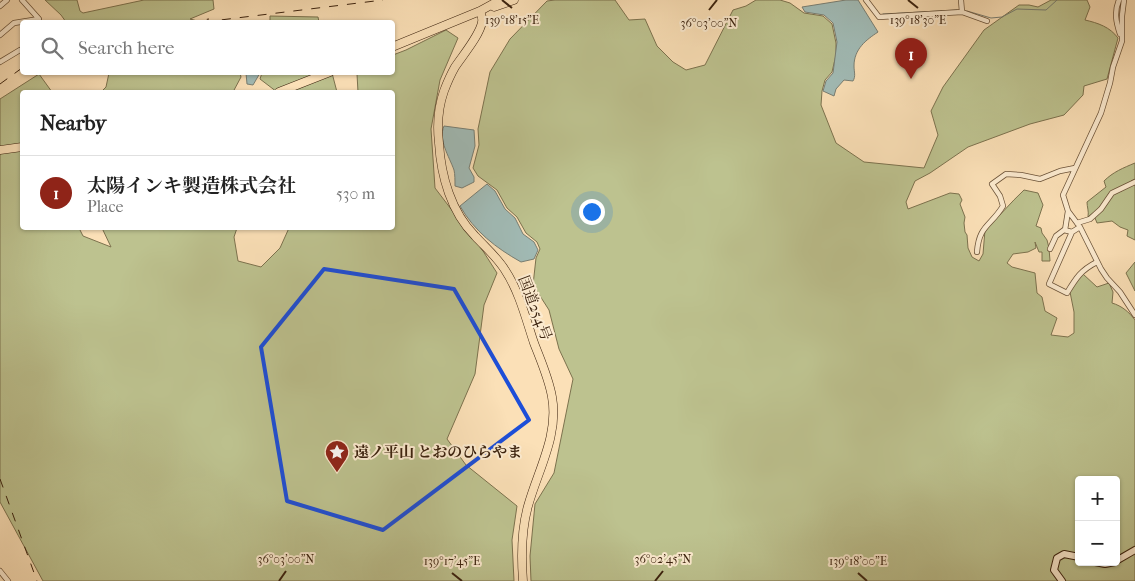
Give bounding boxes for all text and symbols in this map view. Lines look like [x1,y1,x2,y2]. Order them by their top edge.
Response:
text: 139°18'15"E [485,13,539,27]
text: 139°18'30"E [890,13,946,27]
text: 36°03'00"N [681,16,737,30]
search box [20,20,395,75]
icon: search [38,34,66,62]
text: Search here [78,37,174,59]
pin: 1 [895,38,927,79]
text: Nearby [40,111,106,135]
text: 太陽インキ製造株式会社 [87,175,296,197]
text: 1 [53,184,59,203]
text: 530 m [336,184,375,203]
text: Place [87,197,123,216]
your location [579,199,605,225]
street label: 国道254号 [514,273,556,343]
place icon: 遠ノ平山 とおのひらやま [324,439,350,473]
place label: 遠ノ平山 とおのひらやま [354,443,522,461]
map controls [1075,476,1120,566]
button: + [1075,476,1120,521]
button: − [1075,521,1120,566]
text: 36°03'00"N [258,552,314,566]
text: 36°02'45"N [635,552,691,566]
text: 139°17'45"E [424,554,480,568]
text: 139°18'00"E [829,554,887,568]

